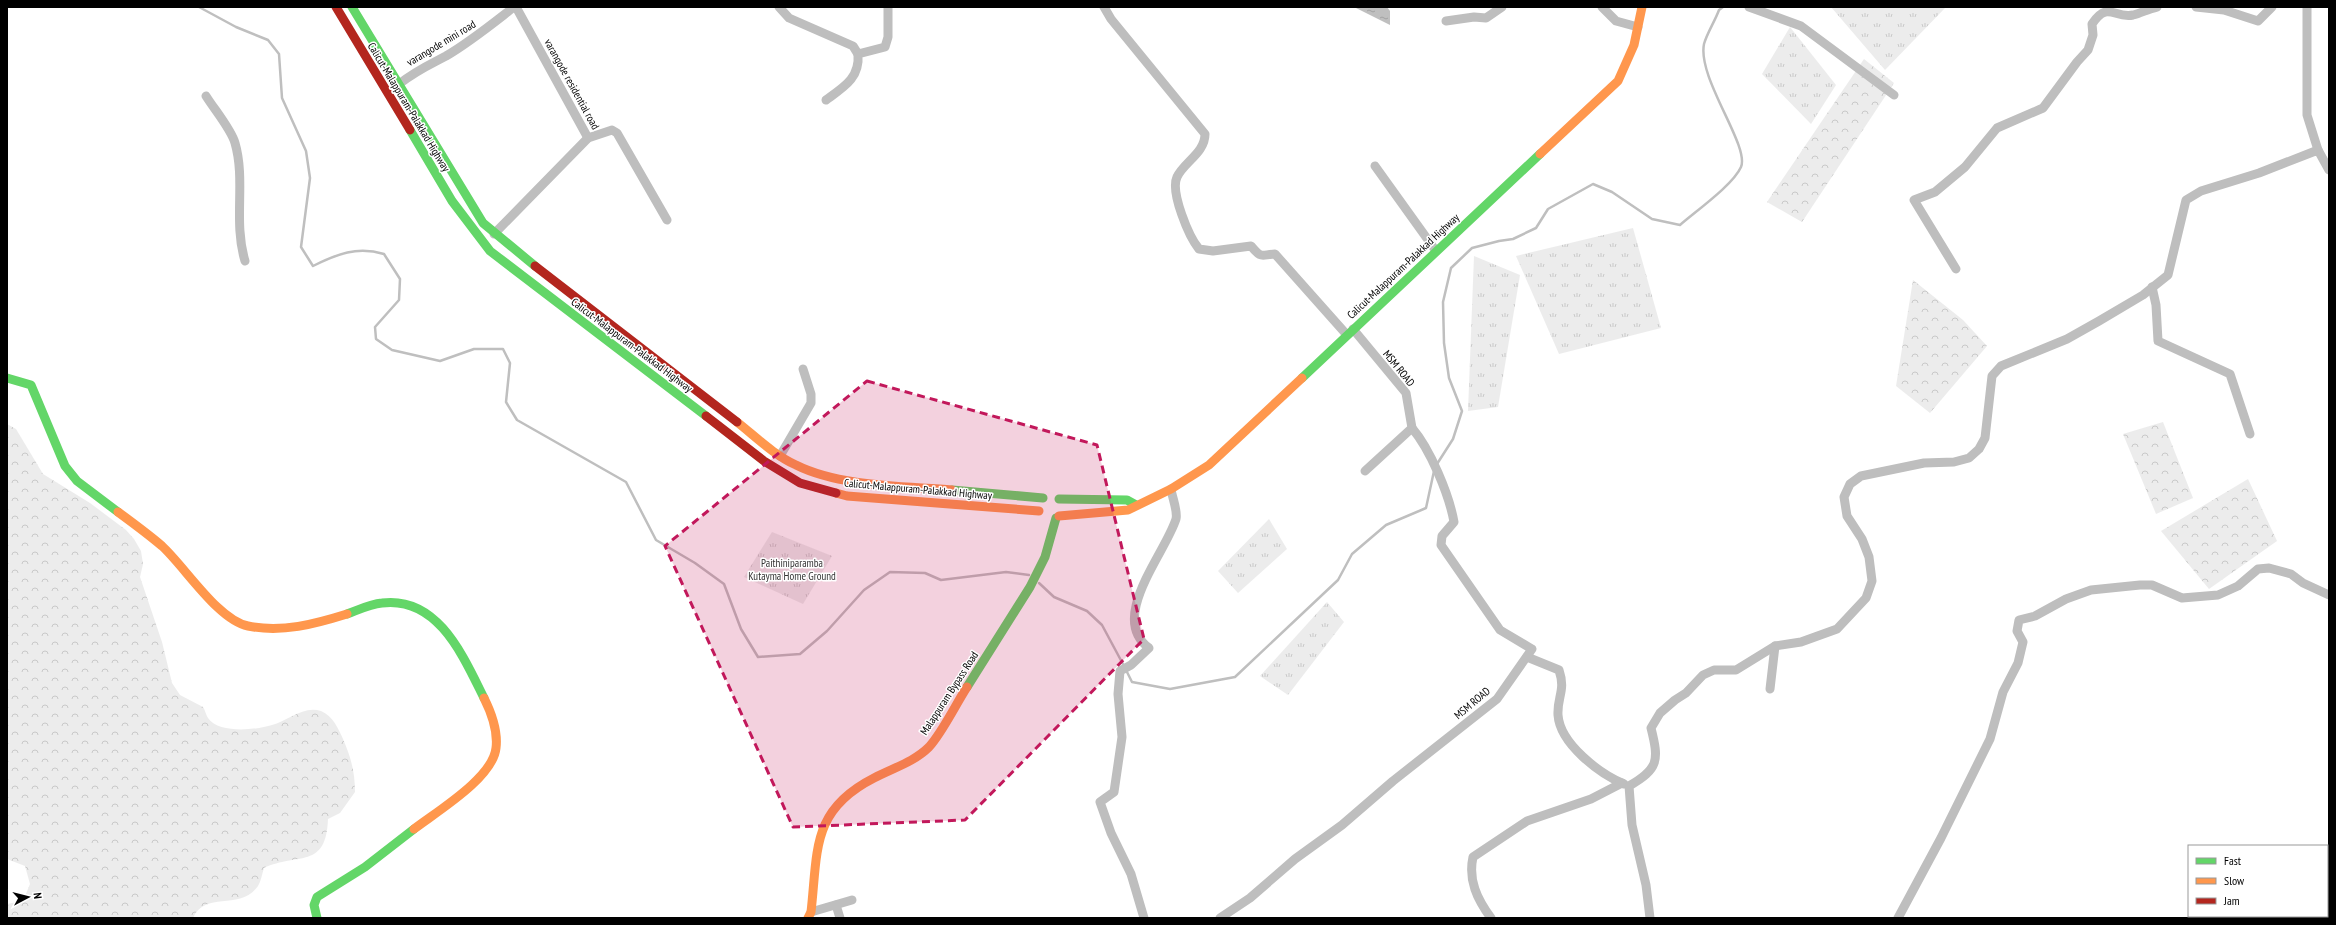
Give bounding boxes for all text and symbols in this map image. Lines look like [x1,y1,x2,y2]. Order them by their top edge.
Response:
street label: varangode mini road [404,17,478,69]
street label: varangode residential road [541,36,603,132]
street label: Calicut-Malappuram-Palakkad Highway [365,40,454,175]
street label: Calicut-Malappuram-Palakkad Highway [1344,210,1463,322]
street label: Calicut-Malappuram-Palakkad Highway [569,295,696,396]
street label: MSM ROAD [1380,347,1418,389]
street label: Calicut-Malappuram-Palakkad Highway [843,476,993,503]
park label: Paithiniparamba Kutayma Home Ground [748,556,836,583]
street label: Malappuram Bypass Road [917,648,981,737]
street label: MSM ROAD [1451,684,1493,722]
legend [2188,845,2328,917]
text: Fast [2224,853,2242,868]
text: Slow [2224,873,2245,888]
north arrow [8,877,48,917]
text: N [31,892,45,900]
text: Jam [2223,893,2240,908]

